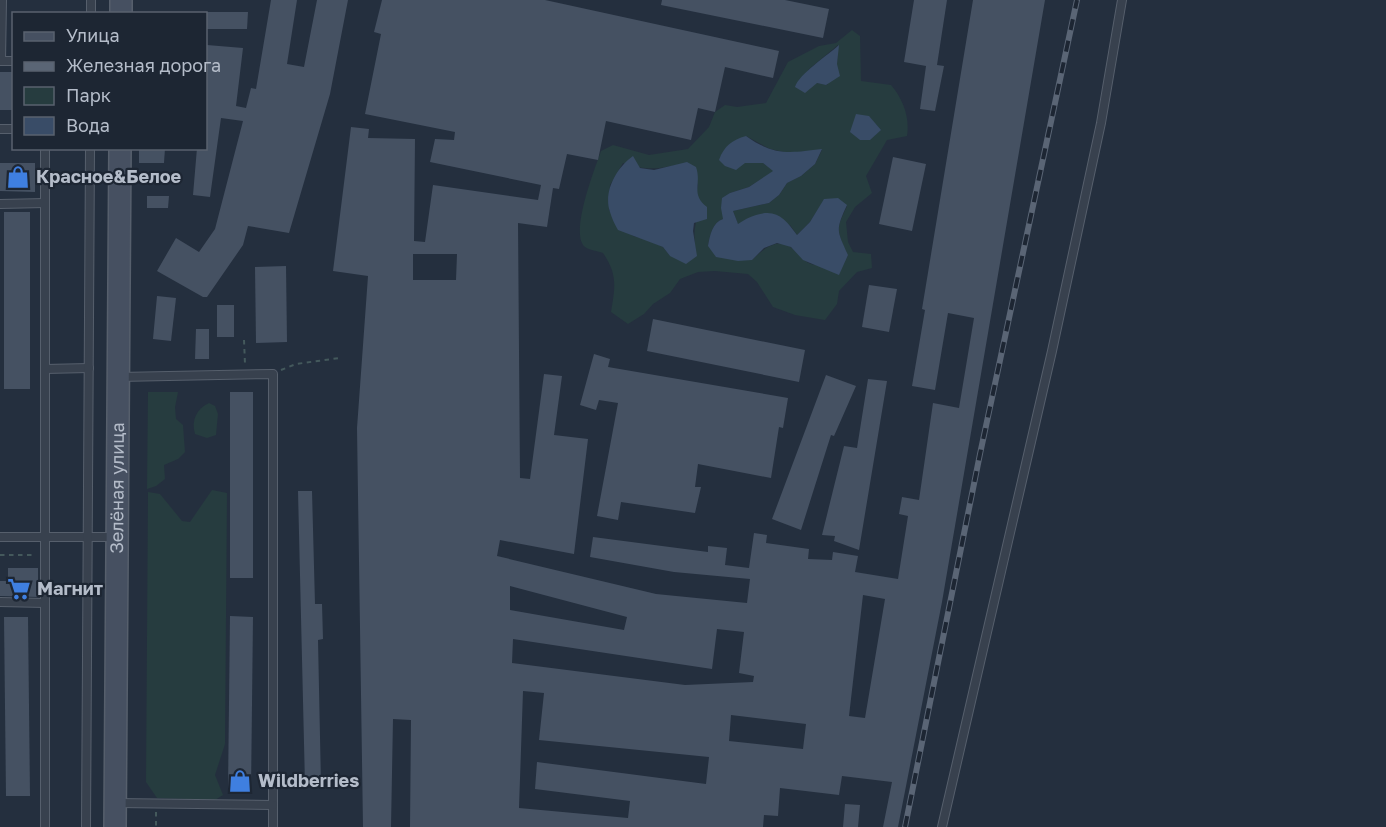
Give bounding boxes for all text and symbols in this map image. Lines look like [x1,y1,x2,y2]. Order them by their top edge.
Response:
legend [12,12,207,150]
text: Улица [66,24,120,46]
text: Железная дорога [66,54,221,76]
text: Парк [66,84,111,106]
text: Вода [66,114,110,136]
shop icon: Красное&Белое [5,164,31,190]
place label: Красное&Белое [36,165,181,187]
street label: Зелёная улица [105,422,128,554]
supermarket icon: Магнит [6,576,32,602]
place label: Магнит [37,577,103,599]
shop icon: Wildberries [227,768,253,794]
place label: Wildberries [258,769,359,791]

